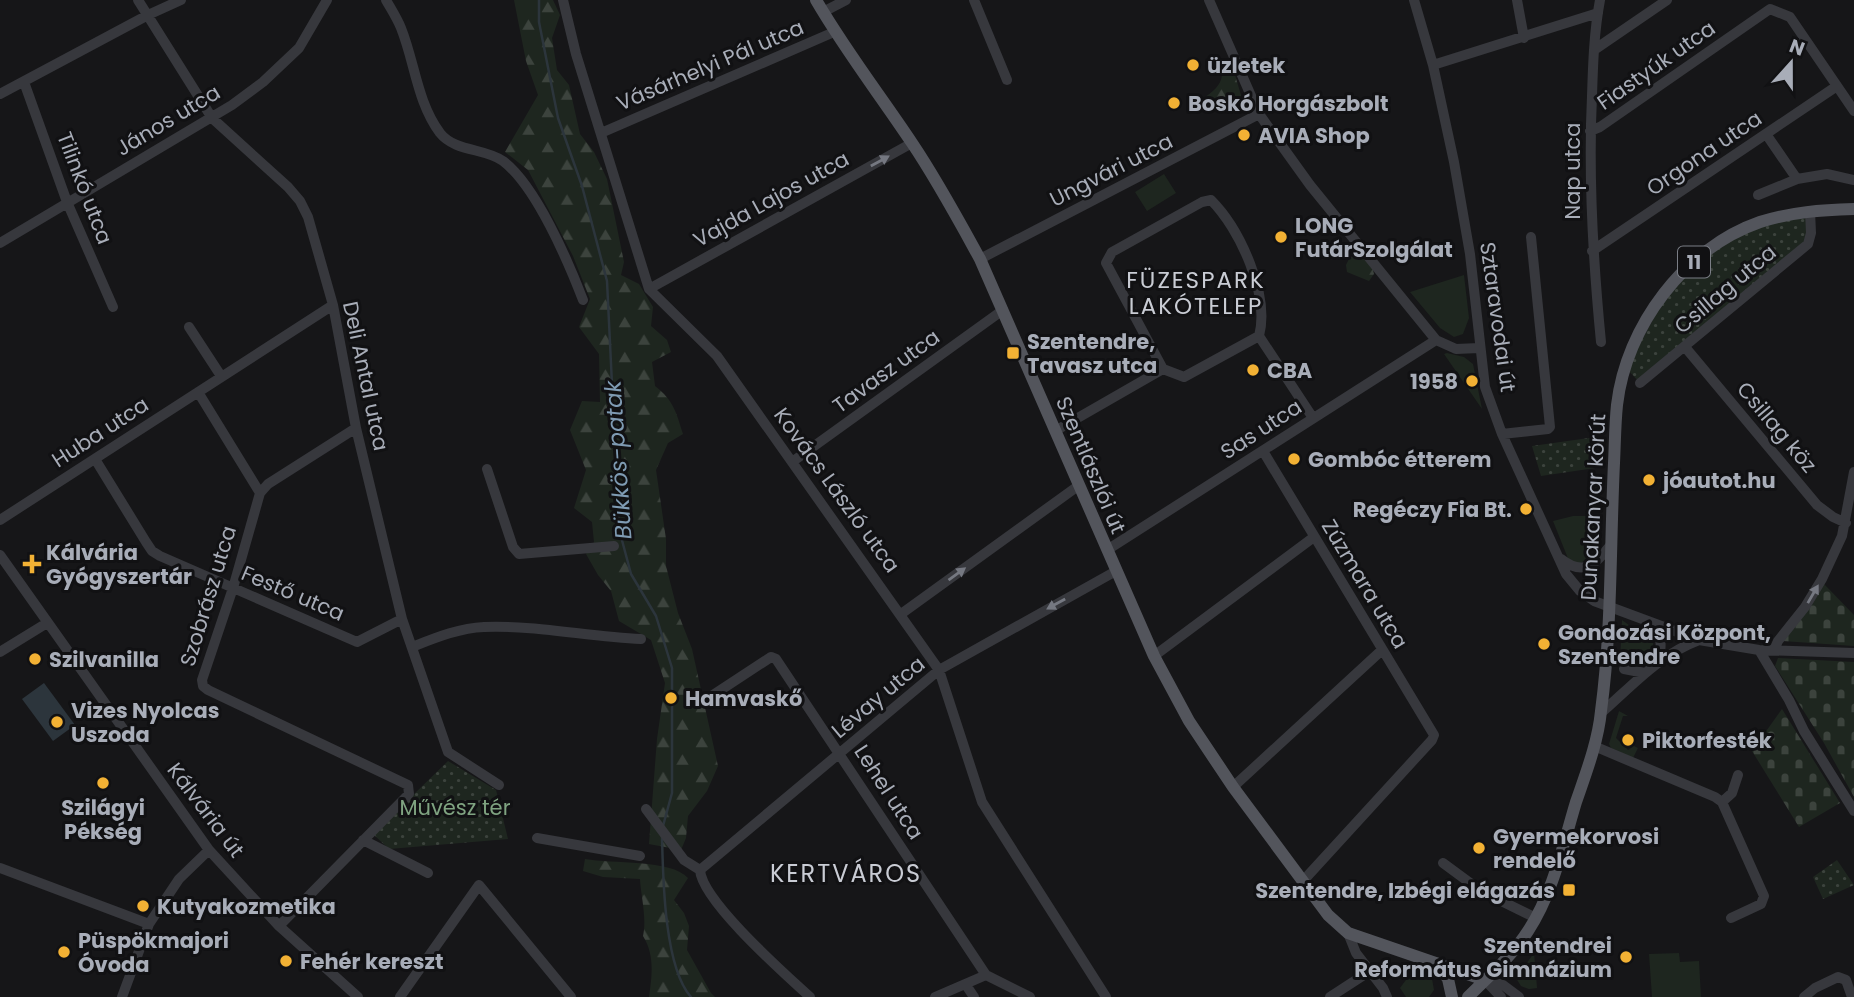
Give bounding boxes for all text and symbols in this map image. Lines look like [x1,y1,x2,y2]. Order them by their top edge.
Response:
street label: Vásárhelyi Pál utca [612,12,808,118]
street label: Fiastyúk utca [1591,13,1721,117]
north arrow [1756,28,1826,98]
text: N [1785,32,1808,63]
place label: üzletek [1207,51,1285,80]
marker: üzletek [1185,57,1201,73]
street label: János utca [110,77,226,163]
place label: Boskó Horgászbolt [1188,89,1388,118]
marker: Boskó Horgászbolt [1166,95,1182,111]
street label: Orgona utca [1641,104,1767,202]
place label: AVIA Shop [1258,121,1370,150]
street label: Nap utca [1558,123,1587,219]
street label: Ungvári utca [1045,127,1177,213]
marker: AVIA Shop [1236,127,1252,143]
street label: Tilinkó utca [50,128,120,248]
street label: Vajda Lajos utca [688,144,854,254]
one-way arrow [870,155,890,167]
place label: LONG FutárSzolgálat [1295,211,1453,264]
marker: LONG FutárSzolgálat [1273,229,1289,245]
street label: Csillag utca [1668,238,1782,340]
street label: Sztaravodai út [1473,240,1523,394]
road number: 11 [1678,246,1710,278]
district label: FÜZESPARK LAKÓTELEP [1126,264,1266,322]
street label: Deli Antal utca [336,299,396,453]
street label: Tavasz utca [827,322,945,420]
place label: Szentendre, Tavasz utca [1027,327,1157,380]
marker: Szentendre, Tavasz utca [1005,345,1021,361]
place label: CBA [1267,356,1313,385]
marker: CBA [1245,362,1261,378]
place label: 1958 [1410,367,1458,396]
marker: 1958 [1464,373,1480,389]
street label: Csillag köz [1730,375,1824,479]
water label: Bükkös-patak [596,379,639,540]
street label: Huba utca [46,390,154,474]
street label: Szentlászlói út [1049,392,1133,538]
street label: Sas utca [1215,392,1307,466]
street label: Kovács László utca [767,402,907,578]
street label: Dunakanyar körút [1574,413,1612,601]
place label: Gombóc étterem [1308,445,1492,474]
marker: Gombóc étterem [1286,451,1302,467]
place label: jóautot.hu [1662,466,1776,495]
marker: jóautot.hu [1641,472,1657,488]
place label: Regéczy Fia Bt. [1353,495,1512,524]
marker: Regéczy Fia Bt. [1518,501,1534,517]
street label: Zúzmara utca [1315,514,1415,654]
street label: Szobrász utca [173,522,243,670]
place label: Kálvária Gyógyszertár [46,538,192,591]
marker: Kálvária Gyógyszertár [24,556,40,572]
street label: Festő utca [237,558,349,628]
one-way arrow [948,567,966,581]
one-way arrow [1807,585,1819,604]
one-way arrow [1046,598,1066,610]
place label: Gondozási Központ, Szentendre [1558,618,1771,671]
marker: Gondozási Központ, Szentendre [1536,636,1552,652]
place label: Szilvanilla [49,645,159,674]
street label: Lévay utca [825,649,931,745]
marker: Szilvanilla [27,651,43,667]
place label: Hamvaskő [685,684,802,713]
marker: Hamvaskő [663,690,679,706]
place label: Vizes Nyolcas Uszoda [71,696,219,749]
marker: Vizes Nyolcas Uszoda [49,714,65,730]
place label: Piktorfesték [1642,726,1772,755]
marker: Piktorfesték [1620,732,1636,748]
street label: Lehel utca [848,739,930,845]
street label: Kálvária út [161,757,251,863]
marker: Szilágyi Pékség [95,775,111,791]
place label: Szilágyi Pékség [61,793,145,846]
park label: Művész tér [400,793,511,822]
place label: Gyermekorvosi rendelő [1493,822,1659,875]
marker: Gyermekorvosi rendelő [1471,840,1487,856]
district label: KERTVÁROS [770,857,922,890]
place label: Szentendre, Izbégi elágazás [1255,876,1555,905]
marker: Szentendre, Izbégi elágazás [1561,882,1577,898]
place label: Kutyakozmetika [157,892,336,921]
marker: Kutyakozmetika [135,898,151,914]
place label: Püspökmajori Óvoda [78,926,229,979]
place label: Szentendrei Református Gimnázium [1354,931,1612,984]
marker: Püspökmajori Óvoda [56,944,72,960]
place label: Fehér kereszt [300,947,443,976]
marker: Szentendrei Református Gimnázium [1618,949,1634,965]
marker: Fehér kereszt [278,953,294,969]

